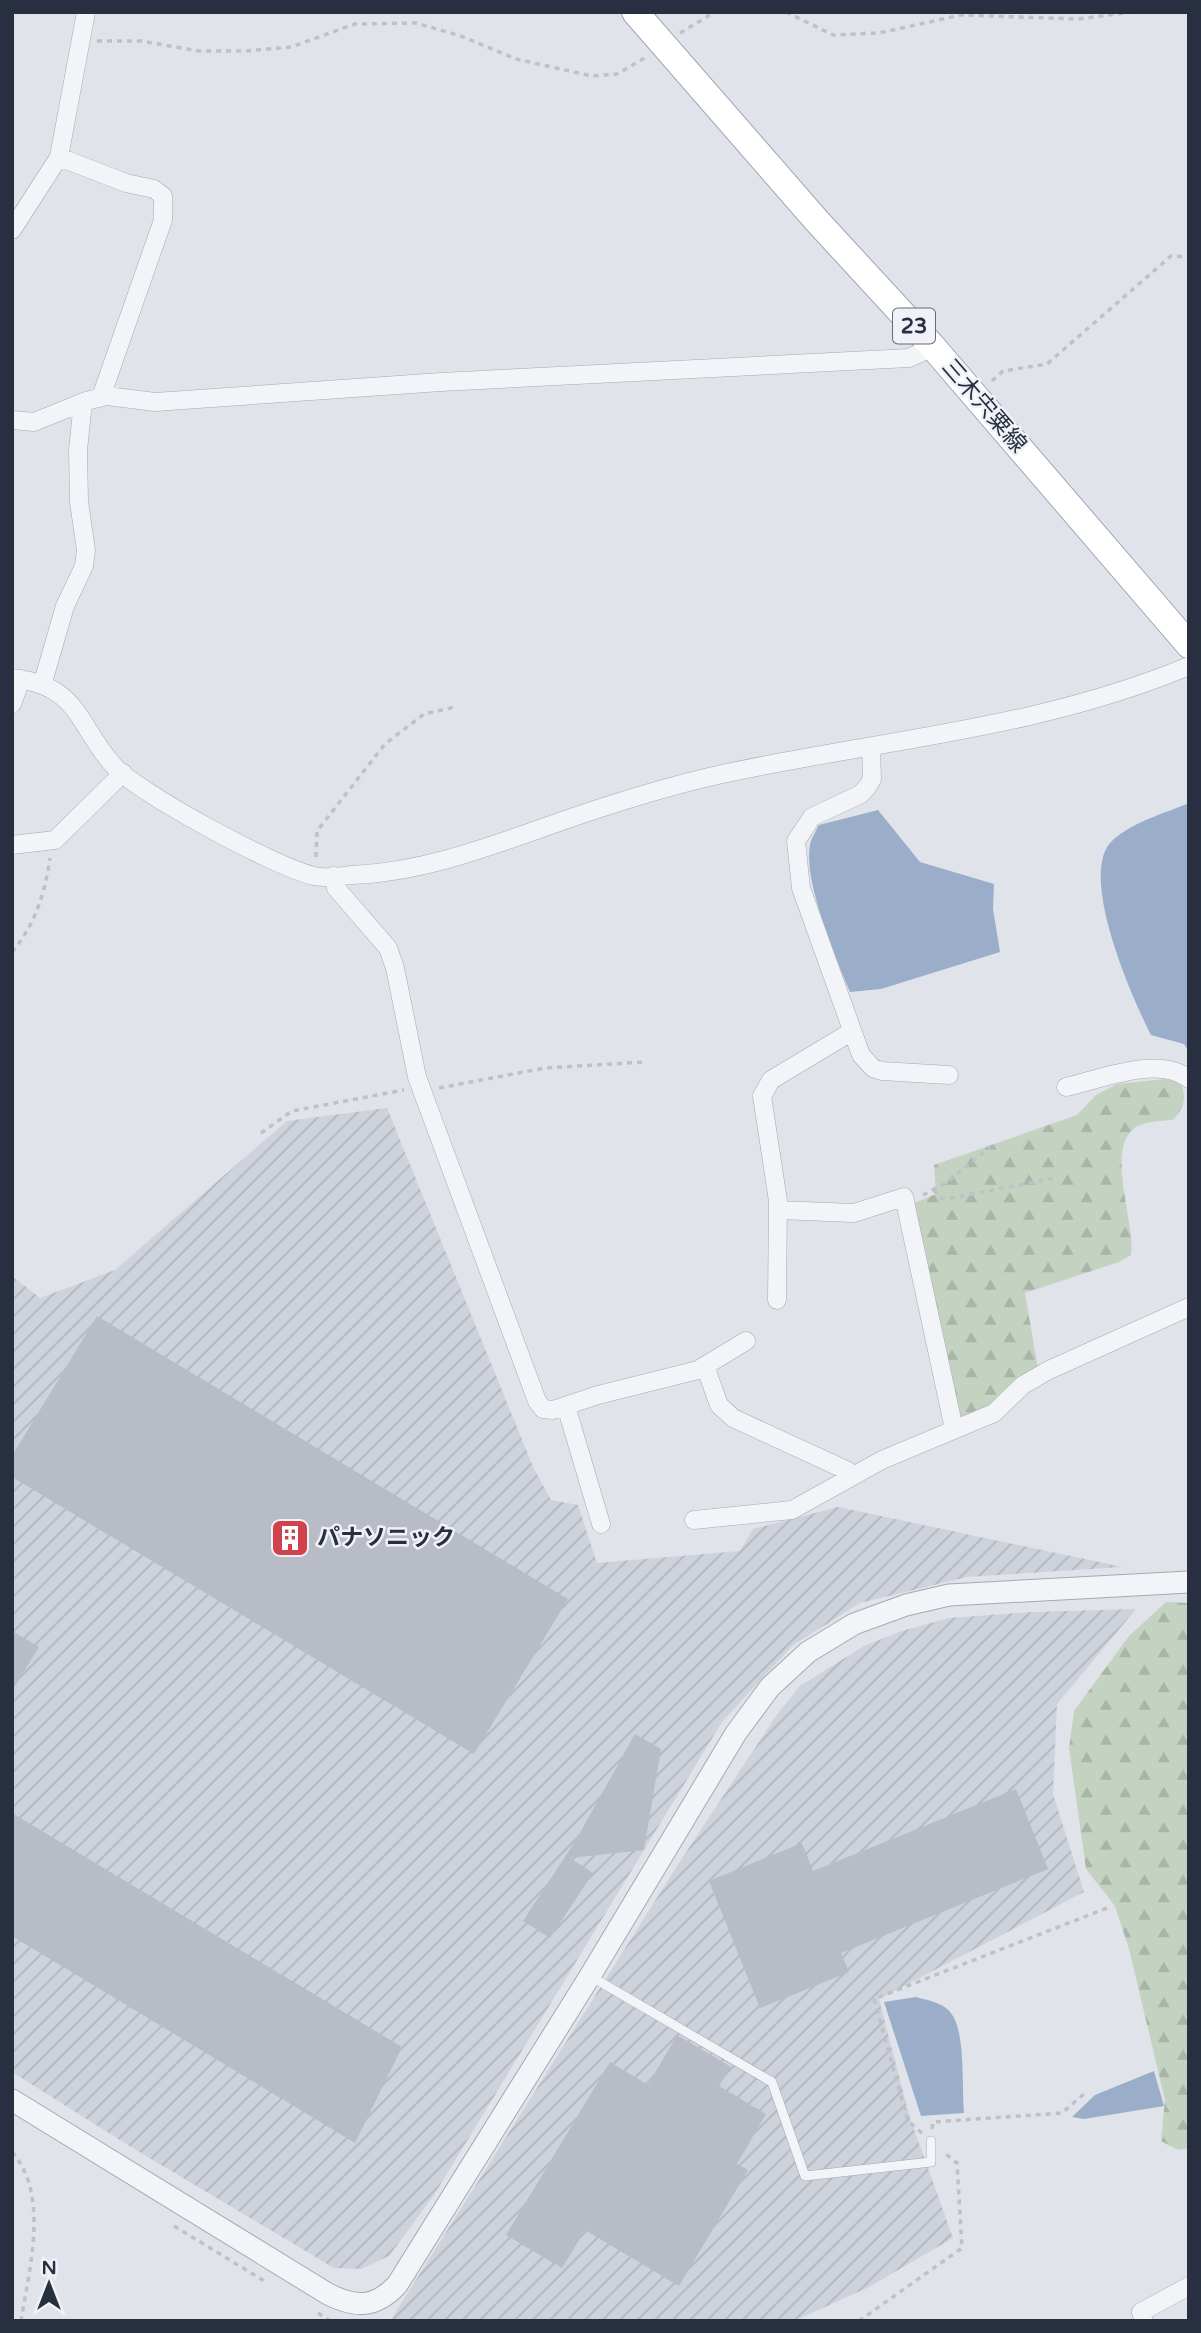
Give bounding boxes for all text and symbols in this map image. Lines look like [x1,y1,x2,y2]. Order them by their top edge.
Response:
road number: 23 [893,308,935,344]
street label: 三木宍粟線 [936,353,1032,459]
building icon: パナソニック [269,1517,311,1559]
place label: パナソニック [317,1524,455,1552]
north arrow [14,2249,84,2319]
text: N [41,2257,57,2279]

